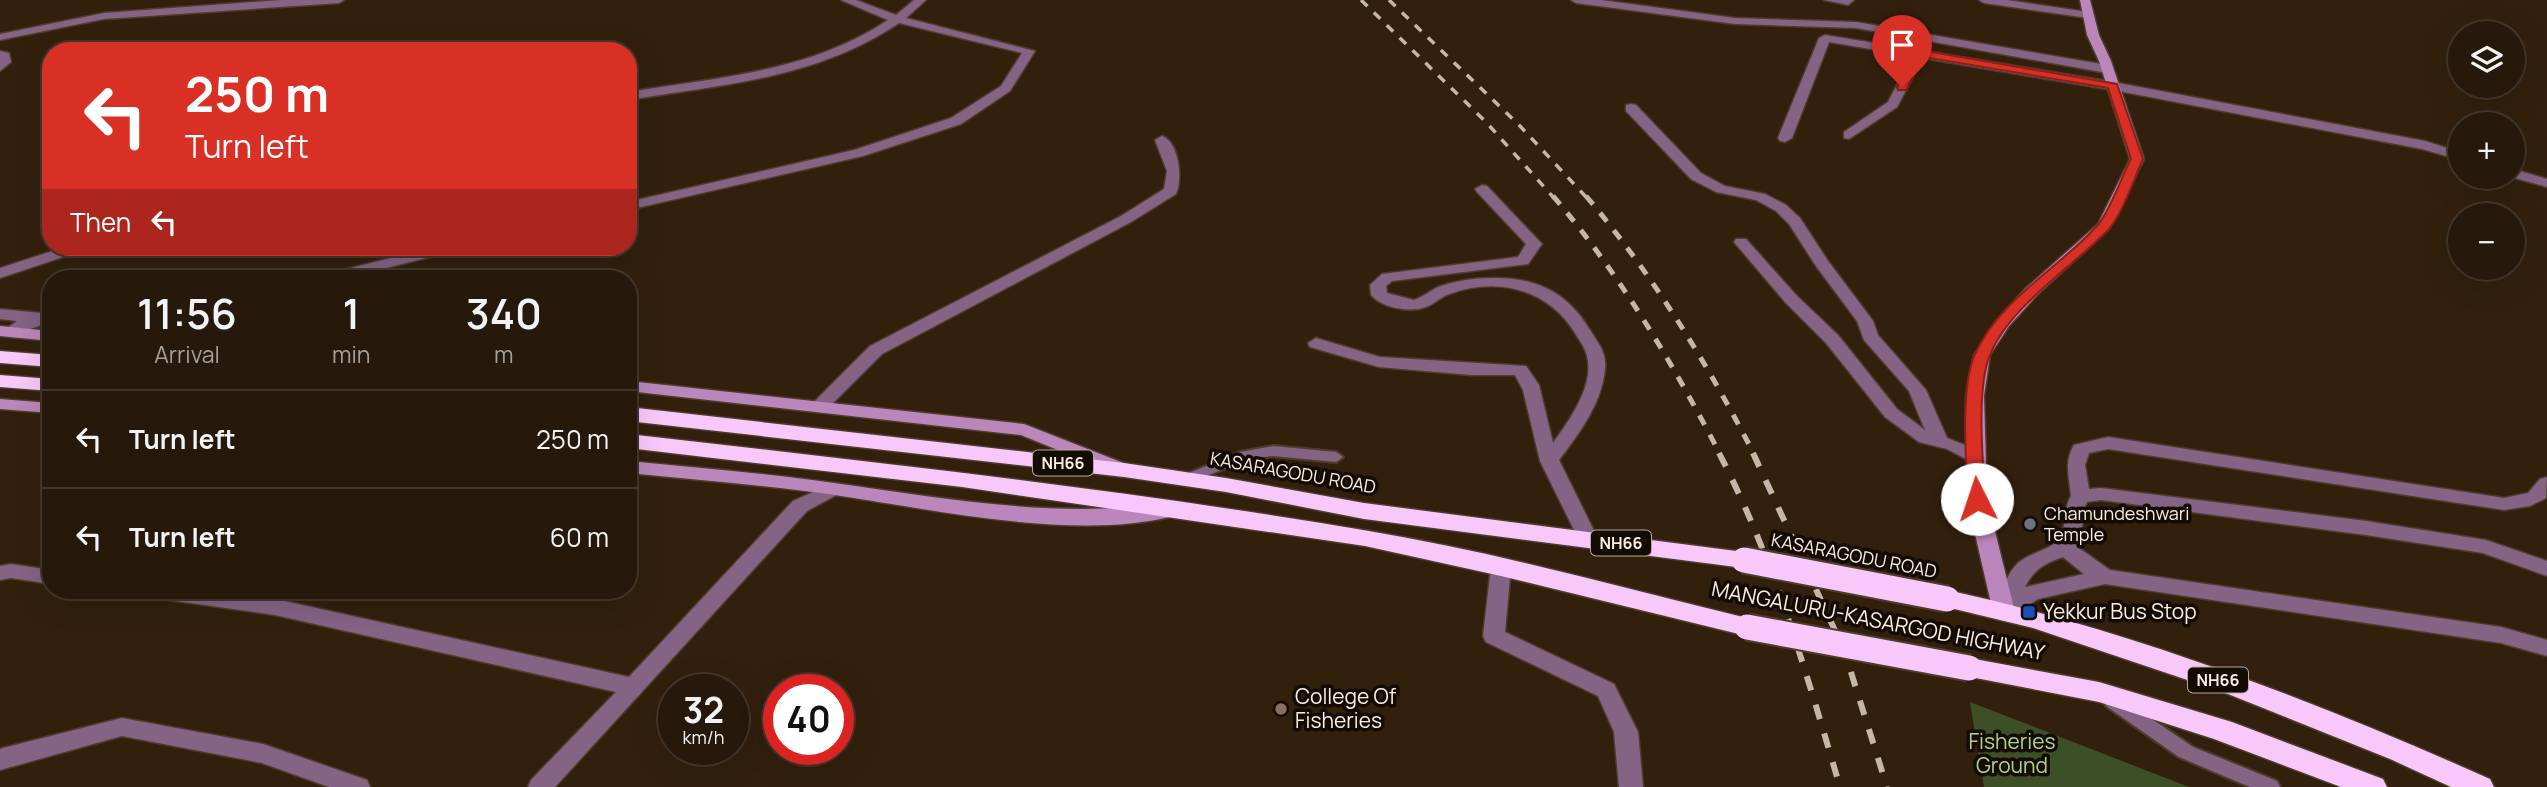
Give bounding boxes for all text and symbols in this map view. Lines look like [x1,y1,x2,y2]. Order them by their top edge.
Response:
pin [1872,15,1932,87]
map controls [2448,21,2525,280]
button: layers [2448,21,2525,98]
icon: arrive [1883,26,1921,64]
text: 250 m [185,60,329,127]
icon: left [70,70,161,161]
button: + [2448,112,2525,189]
text: Turn left [185,124,309,168]
icon: left [145,203,183,241]
button: − [2448,203,2525,280]
text: Then [70,204,131,240]
text: 11:56 [137,284,237,342]
text: 1 [342,284,360,342]
text: 340 [466,284,542,342]
text: Arrival [154,338,220,370]
text: min [332,338,371,370]
text: m [494,338,514,370]
icon: left [70,420,108,458]
text: Turn left [129,421,236,457]
text: 250 m [536,421,609,457]
street label: KASARAGODU ROAD [1208,446,1378,498]
road number: NH66 [1033,450,1093,476]
position arrow [1940,462,2014,536]
place label: Chamundeshwari Temple [2044,501,2189,546]
marker: Chamundeshwari Temple [2022,516,2038,532]
icon: left [70,518,108,556]
text: Turn left [129,519,236,555]
text: 60 m [550,519,609,555]
street label: KASARAGODU ROAD [1769,527,1939,583]
road number: NH66 [1591,530,1651,556]
street label: MANGALURU-KASARGOD HIGHWAY [1709,574,2047,666]
place label: Yekkur Bus Stop [2043,597,2197,625]
marker: Yekkur Bus Stop [2021,604,2037,620]
road number: NH66 [2188,667,2248,692]
speed limit sign: 40 [763,674,854,765]
place label: College Of Fisheries [1295,682,1397,734]
text: 32 [683,686,724,734]
marker: College Of Fisheries [1273,701,1289,717]
text: km/h [683,725,724,749]
park label: Fisheries Ground [1968,727,2056,779]

